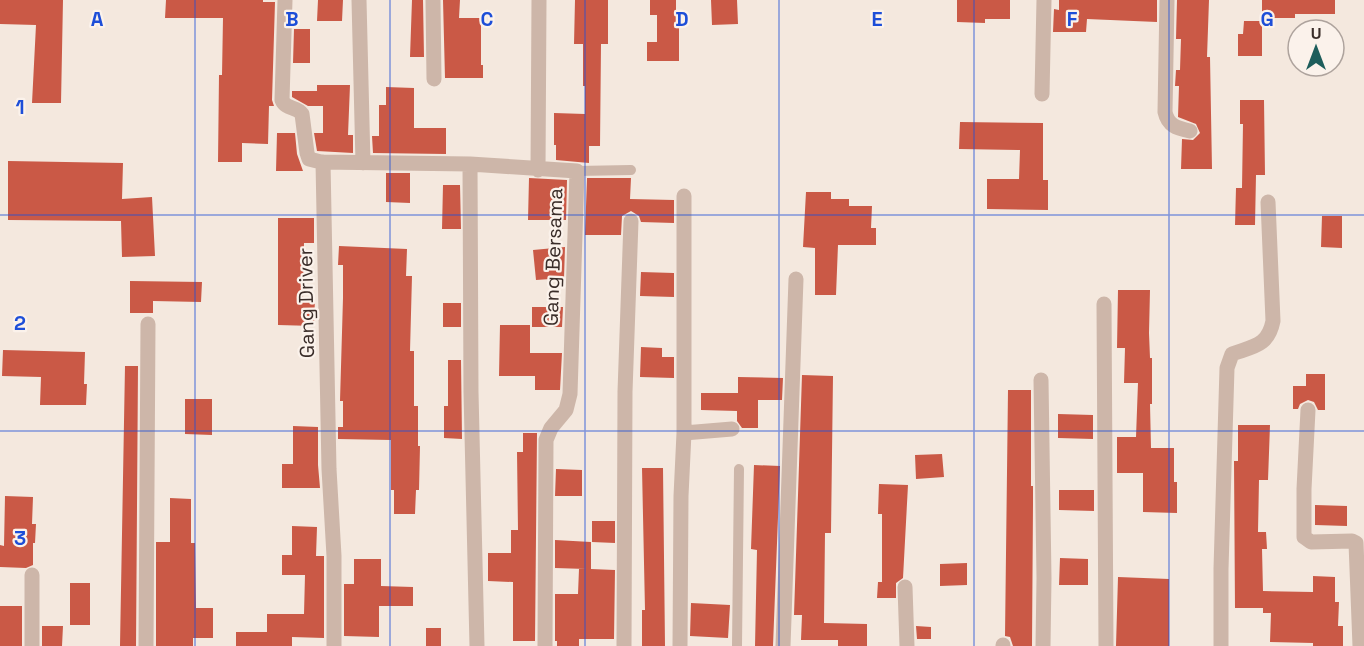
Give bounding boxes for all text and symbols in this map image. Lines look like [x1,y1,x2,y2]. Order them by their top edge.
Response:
text: A [91,6,104,32]
text: B [285,6,299,32]
text: C [481,6,494,32]
text: D [675,6,689,32]
text: E [871,6,883,32]
text: F [1067,6,1078,32]
text: G [1260,6,1274,32]
north arrow [1286,18,1346,78]
text: U [1311,23,1321,44]
text: 1 [15,94,25,120]
street label: Gang Bersama [538,188,568,326]
street label: Gang Driver [292,248,320,358]
text: 2 [14,310,26,336]
text: 3 [14,525,26,551]

